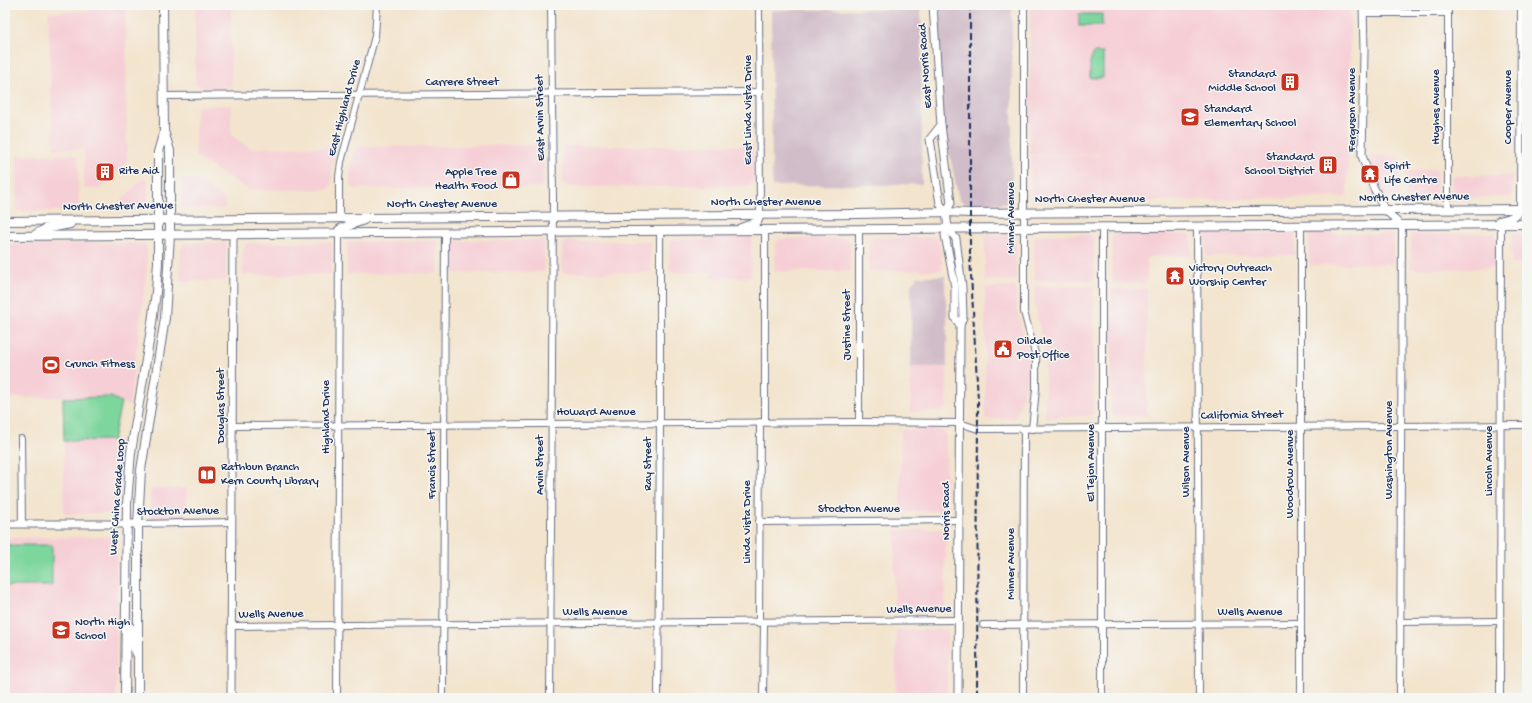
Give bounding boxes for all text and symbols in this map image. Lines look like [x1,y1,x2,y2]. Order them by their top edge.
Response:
street label: East Norris Road [916,22,936,109]
street label: East Linda Vista Drive [742,54,756,165]
street label: East Highland Drive [325,57,365,158]
street label: Ferguson Avenue [1346,67,1360,153]
place label: Standard Middle School [1208,68,1277,96]
street label: Hughes Avenue [1430,69,1444,145]
street label: Cooper Avenue [1502,69,1516,144]
building icon: Standard Middle School [1279,71,1301,93]
street label: East Arvin Street [533,74,549,161]
street label: Carrere Street [425,76,500,90]
place label: Standard Elementary School [1204,103,1297,131]
school or university icon: Standard Elementary School [1179,106,1201,128]
place label: Standard School District [1244,151,1315,179]
building icon: Standard School District [1317,154,1339,176]
place label: Spirit Life Centre [1384,160,1438,188]
building icon: Rite Aid [94,161,116,183]
temple icon: Spirit Life Centre [1359,163,1381,185]
place label: Rite Aid [119,165,160,179]
place label: Apple Tree Health Food [435,166,498,194]
shop icon: Apple Tree Health Food [500,169,522,191]
street label: Minner Avenue [1005,181,1019,254]
street label: North Chester Avenue [1359,190,1470,206]
street label: North Chester Avenue [1035,193,1146,207]
street label: North Chester Avenue [711,196,822,210]
street label: North Chester Avenue [387,198,498,212]
street label: North Chester Avenue [63,199,174,215]
place label: Victory Outreach Worship Center [1188,262,1272,290]
temple icon: Victory Outreach Worship Center [1164,265,1186,287]
street label: Justine Street [841,289,855,360]
place label: Oildale Post Office [1016,335,1070,363]
public building icon: Oildale Post Office [992,338,1014,360]
sports icon: Crunch Fitness [40,354,62,376]
place label: Crunch Fitness [65,358,135,372]
street label: Douglas Street [215,367,229,445]
street label: Highland Drive [320,379,334,454]
street label: Washington Avenue [1383,400,1397,499]
street label: Howard Avenue [556,406,636,420]
street label: California Street [1201,408,1284,424]
street label: El Tejon Avenue [1085,423,1099,502]
street label: Lincoln Avenue [1483,425,1497,496]
street label: Wilson Avenue [1180,426,1194,497]
street label: Woodrow Avenue [1284,429,1298,518]
street label: Francis Street [426,430,440,500]
street label: Arvin Street [534,434,548,495]
street label: Ray Street [642,436,656,491]
street label: West China Grade Loop [107,438,129,556]
place label: Rathbun Branch Kern County Library [221,461,319,489]
library icon: Rathbun Branch Kern County Library [196,464,218,486]
street label: Linda Vista Drive [741,479,755,564]
street label: Norris Road [940,481,954,540]
street label: Stockton Avenue [818,503,901,517]
street label: Stockton Avenue [137,504,220,520]
street label: Minner Avenue [1005,527,1019,600]
street label: Wells Avenue [886,602,952,618]
street label: Wells Avenue [562,606,628,620]
street label: Wells Avenue [1217,606,1283,620]
street label: Wells Avenue [238,607,304,623]
place label: North High School [75,616,131,644]
school or university icon: North High School [50,619,72,641]

